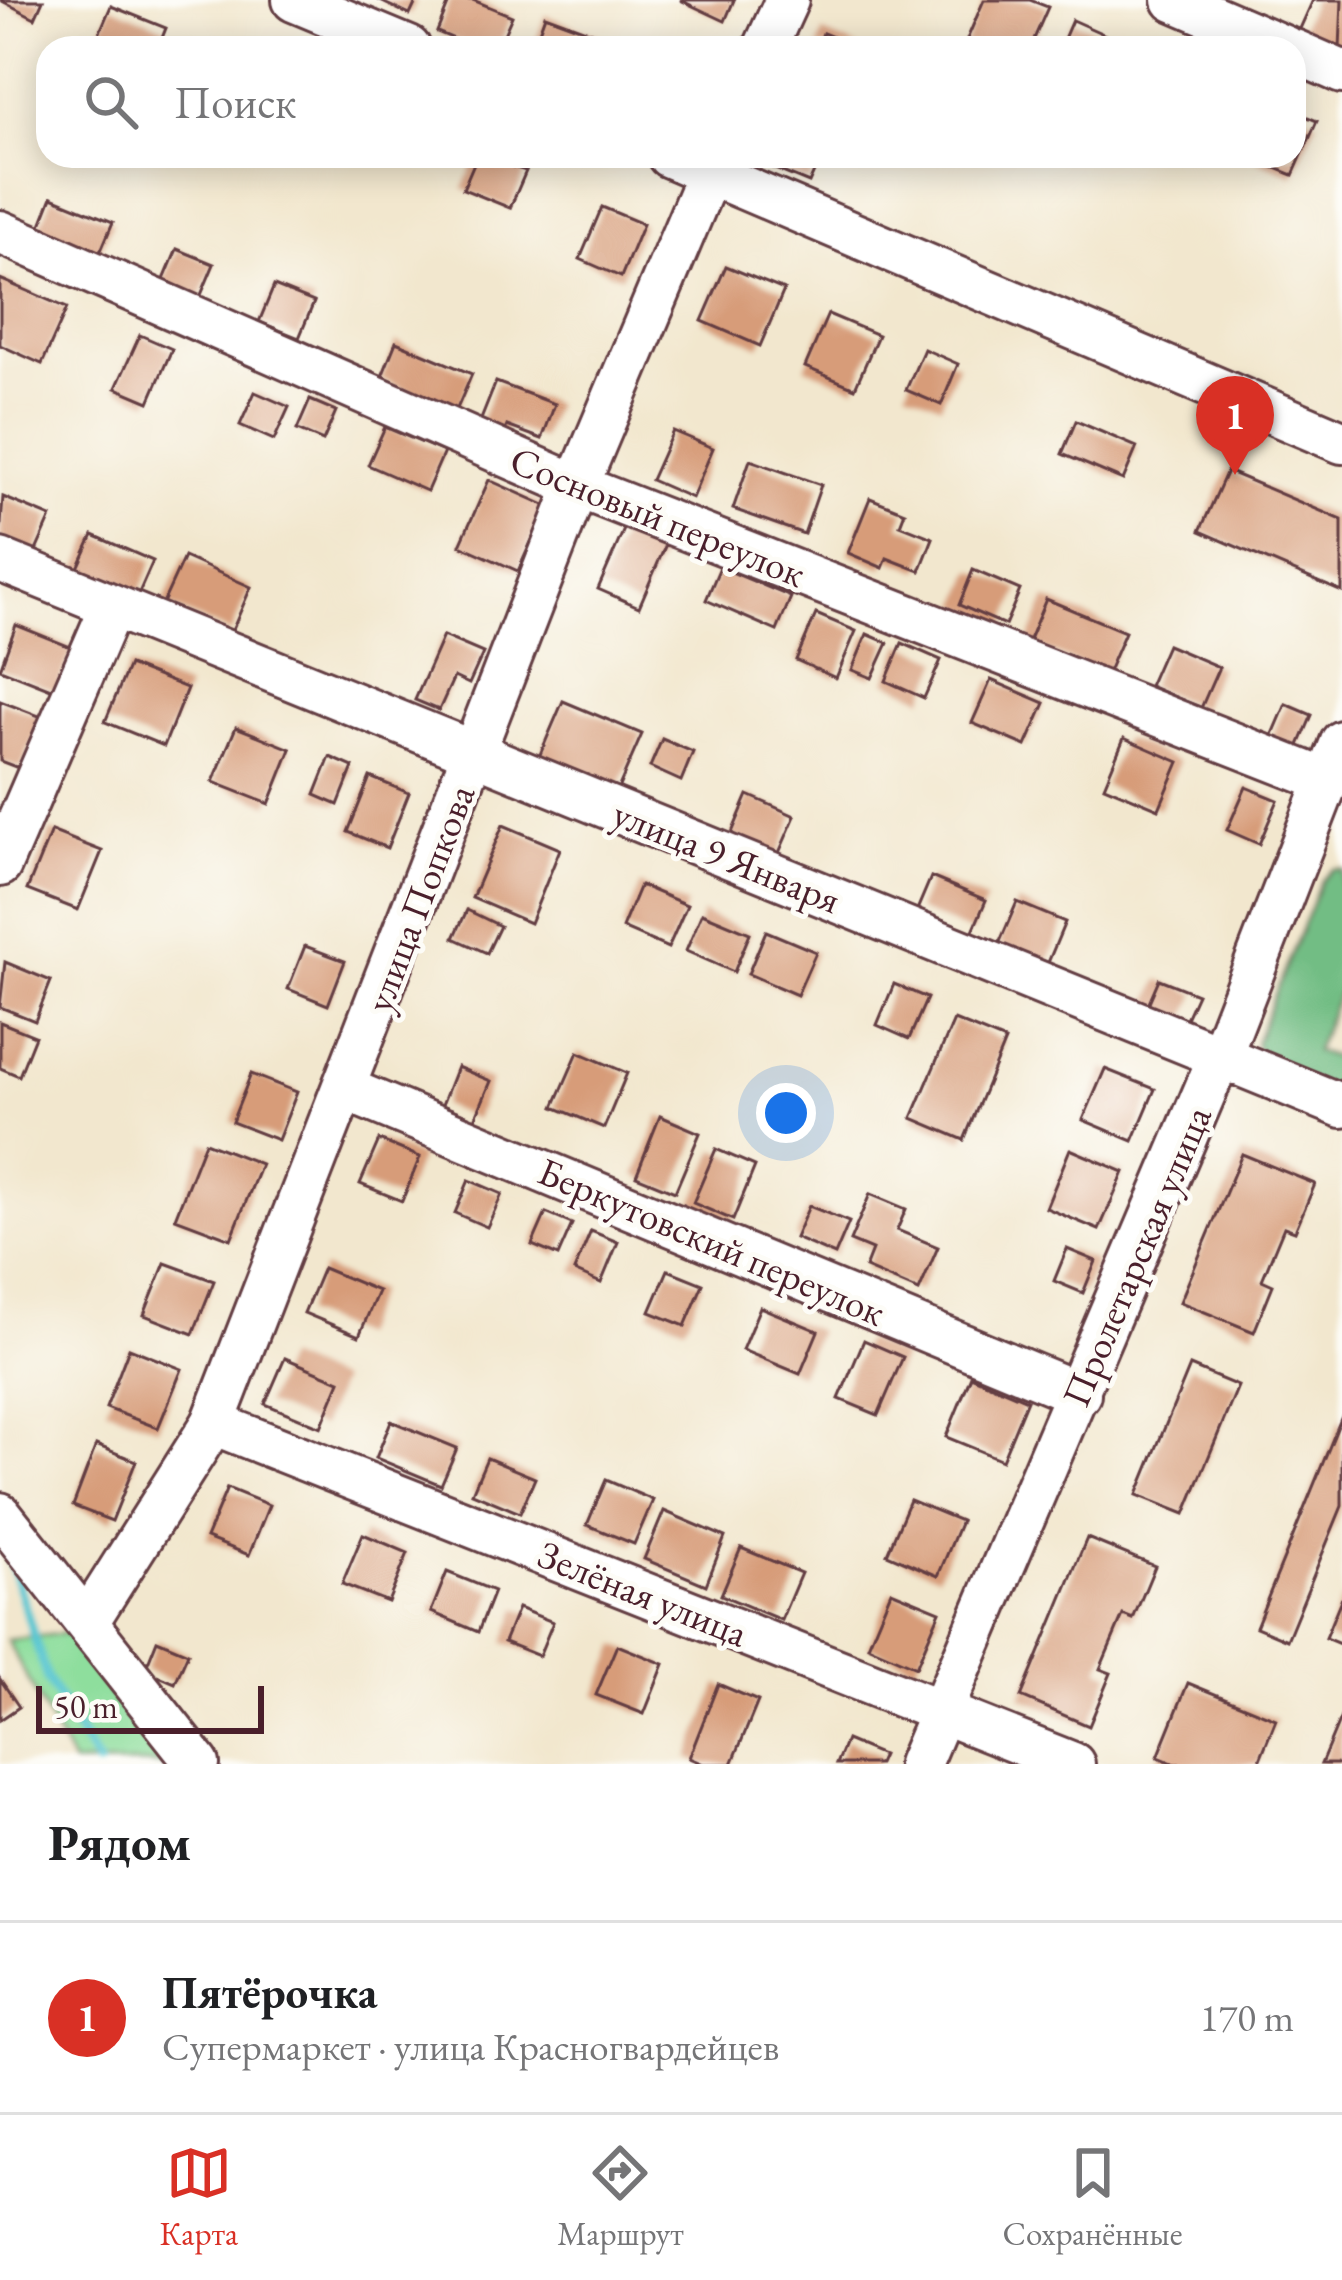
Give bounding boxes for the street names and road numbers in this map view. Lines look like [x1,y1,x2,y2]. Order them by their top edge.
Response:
street label: Сосновый переулок [503,434,813,599]
street label: улица Попкова [353,777,486,1019]
street label: улица 9 Января [606,788,848,925]
street label: Пролетарская улица [1050,1098,1223,1414]
street label: Беркутовский переулок [531,1145,893,1338]
street label: Зелёная улица [531,1528,755,1659]

